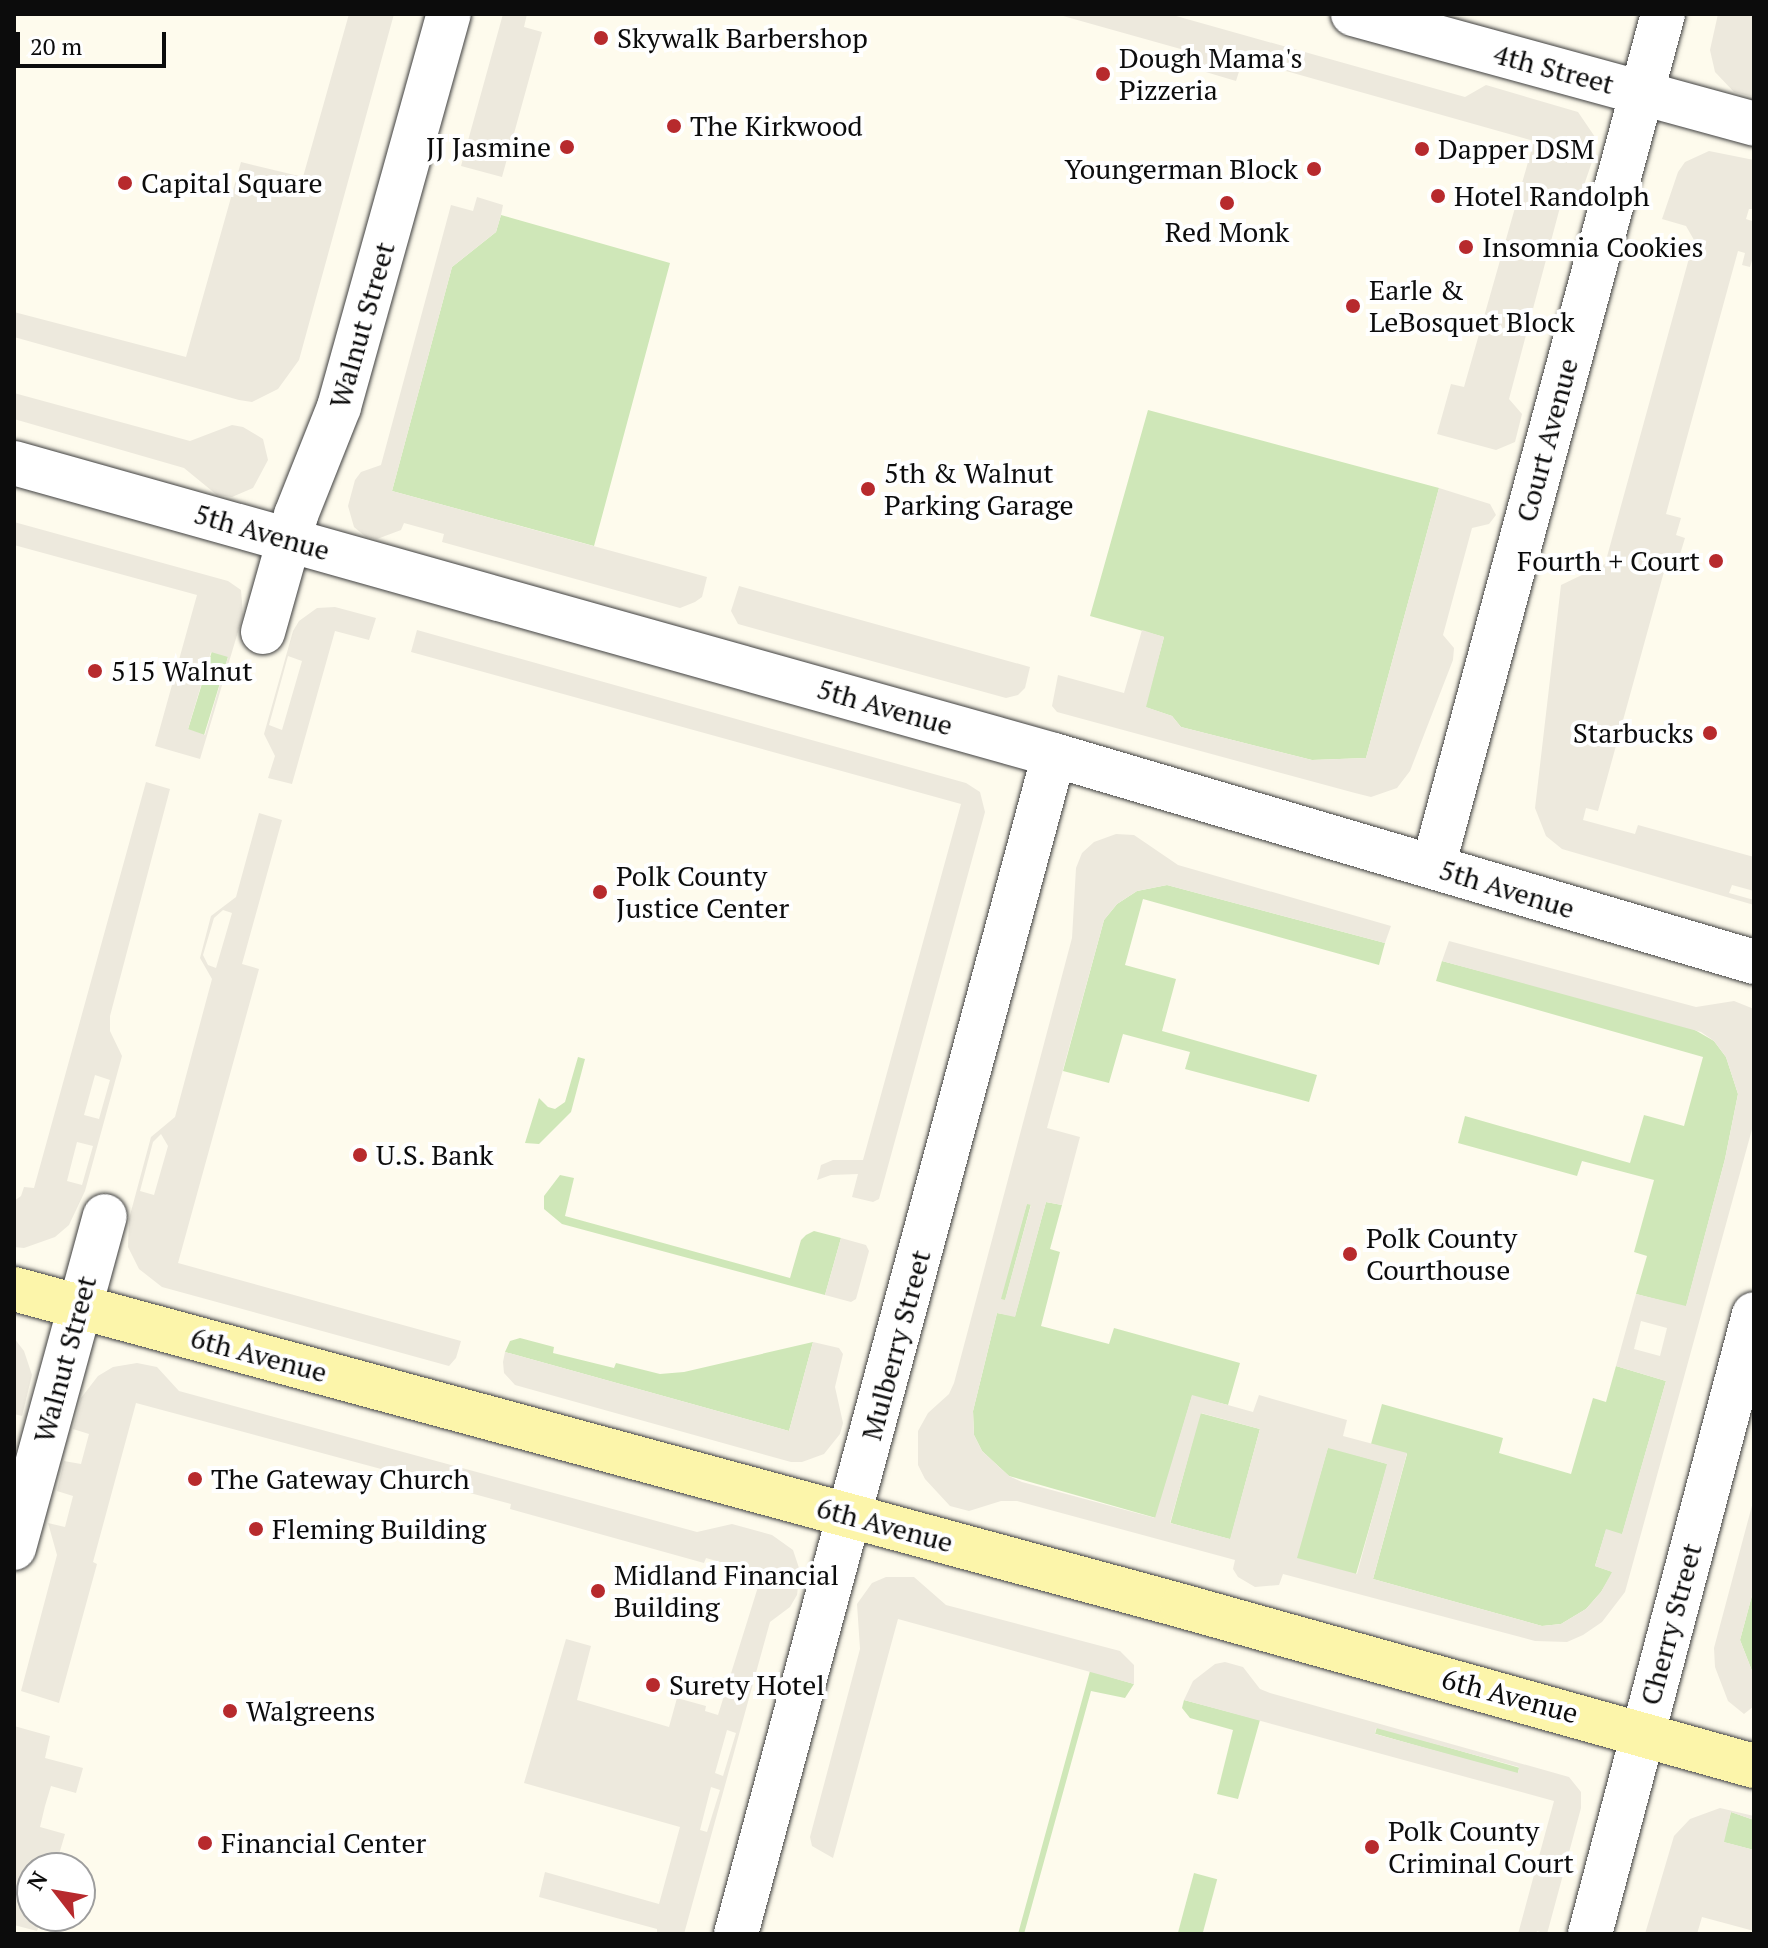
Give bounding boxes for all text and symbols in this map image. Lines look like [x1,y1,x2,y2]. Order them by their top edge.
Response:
scale bar [20,16,170,66]
place label: Skywalk Barbershop [617,21,868,55]
marker: Skywalk Barbershop [592,29,610,47]
text: 20 m [30,30,82,62]
street label: 4th Street [1490,37,1618,101]
place label: Dough Mama's Pizzeria [1119,41,1303,107]
marker: Dough Mama's Pizzeria [1094,65,1112,83]
place label: The Kirkwood [690,109,863,143]
marker: The Kirkwood [665,117,683,135]
place label: JJ Jasmine [426,130,551,164]
place label: Dapper DSM [1438,132,1594,166]
marker: JJ Jasmine [558,138,576,156]
marker: Dapper DSM [1413,140,1431,158]
place label: Youngerman Block [1064,152,1298,186]
marker: Youngerman Block [1305,160,1323,178]
place label: Capital Square [141,166,323,200]
marker: Capital Square [116,174,134,192]
place label: Hotel Randolph [1454,179,1650,213]
marker: Hotel Randolph [1429,187,1447,205]
marker: Red Monk [1218,194,1236,212]
place label: Red Monk [1165,215,1289,249]
place label: Insomnia Cookies [1482,230,1704,264]
street label: Walnut Street [322,238,402,412]
marker: Insomnia Cookies [1457,238,1475,256]
place label: Earle & LeBosquet Block [1369,273,1575,339]
marker: Earle & LeBosquet Block [1344,297,1362,315]
street label: Court Avenue [1509,354,1585,526]
place label: 5th & Walnut Parking Garage [884,456,1074,522]
marker: 5th & Walnut Parking Garage [859,480,877,498]
street label: 5th Avenue [190,497,334,567]
place label: Fourth + Court [1517,544,1700,578]
marker: Fourth + Court [1707,552,1725,570]
place label: 515 Walnut [111,654,253,688]
marker: 515 Walnut [86,662,104,680]
street label: 5th Avenue [813,672,957,742]
place label: Starbucks [1573,716,1694,750]
marker: Starbucks [1701,724,1719,742]
street label: 5th Avenue [1435,852,1579,926]
place label: Polk County Justice Center [616,859,789,925]
marker: Polk County Justice Center [591,883,609,901]
place label: U.S. Bank [376,1138,495,1172]
marker: U.S. Bank [351,1146,369,1164]
place label: Polk County Courthouse [1366,1221,1517,1287]
marker: Polk County Courthouse [1341,1245,1359,1263]
street label: Mulberry Street [854,1246,938,1444]
street label: Walnut Street [27,1272,103,1446]
street label: 6th Avenue [187,1321,331,1389]
place label: The Gateway Church [211,1462,470,1496]
marker: The Gateway Church [186,1470,204,1488]
street label: 6th Avenue [813,1491,957,1559]
place label: Fleming Building [272,1512,486,1546]
marker: Fleming Building [247,1520,265,1538]
street label: Cherry Street [1633,1539,1709,1709]
place label: Midland Financial Building [614,1558,839,1624]
marker: Midland Financial Building [589,1582,607,1600]
street label: 6th Avenue [1438,1662,1582,1730]
place label: Surety Hotel [669,1668,825,1702]
marker: Surety Hotel [644,1676,662,1694]
place label: Walgreens [246,1694,375,1728]
marker: Walgreens [221,1702,239,1720]
place label: Polk County Criminal Court [1388,1814,1574,1880]
place label: Financial Center [221,1826,426,1860]
marker: Financial Center [196,1834,214,1852]
marker: Polk County Criminal Court [1363,1838,1381,1856]
north arrow [16,1852,96,1932]
text: N [20,1866,53,1895]

